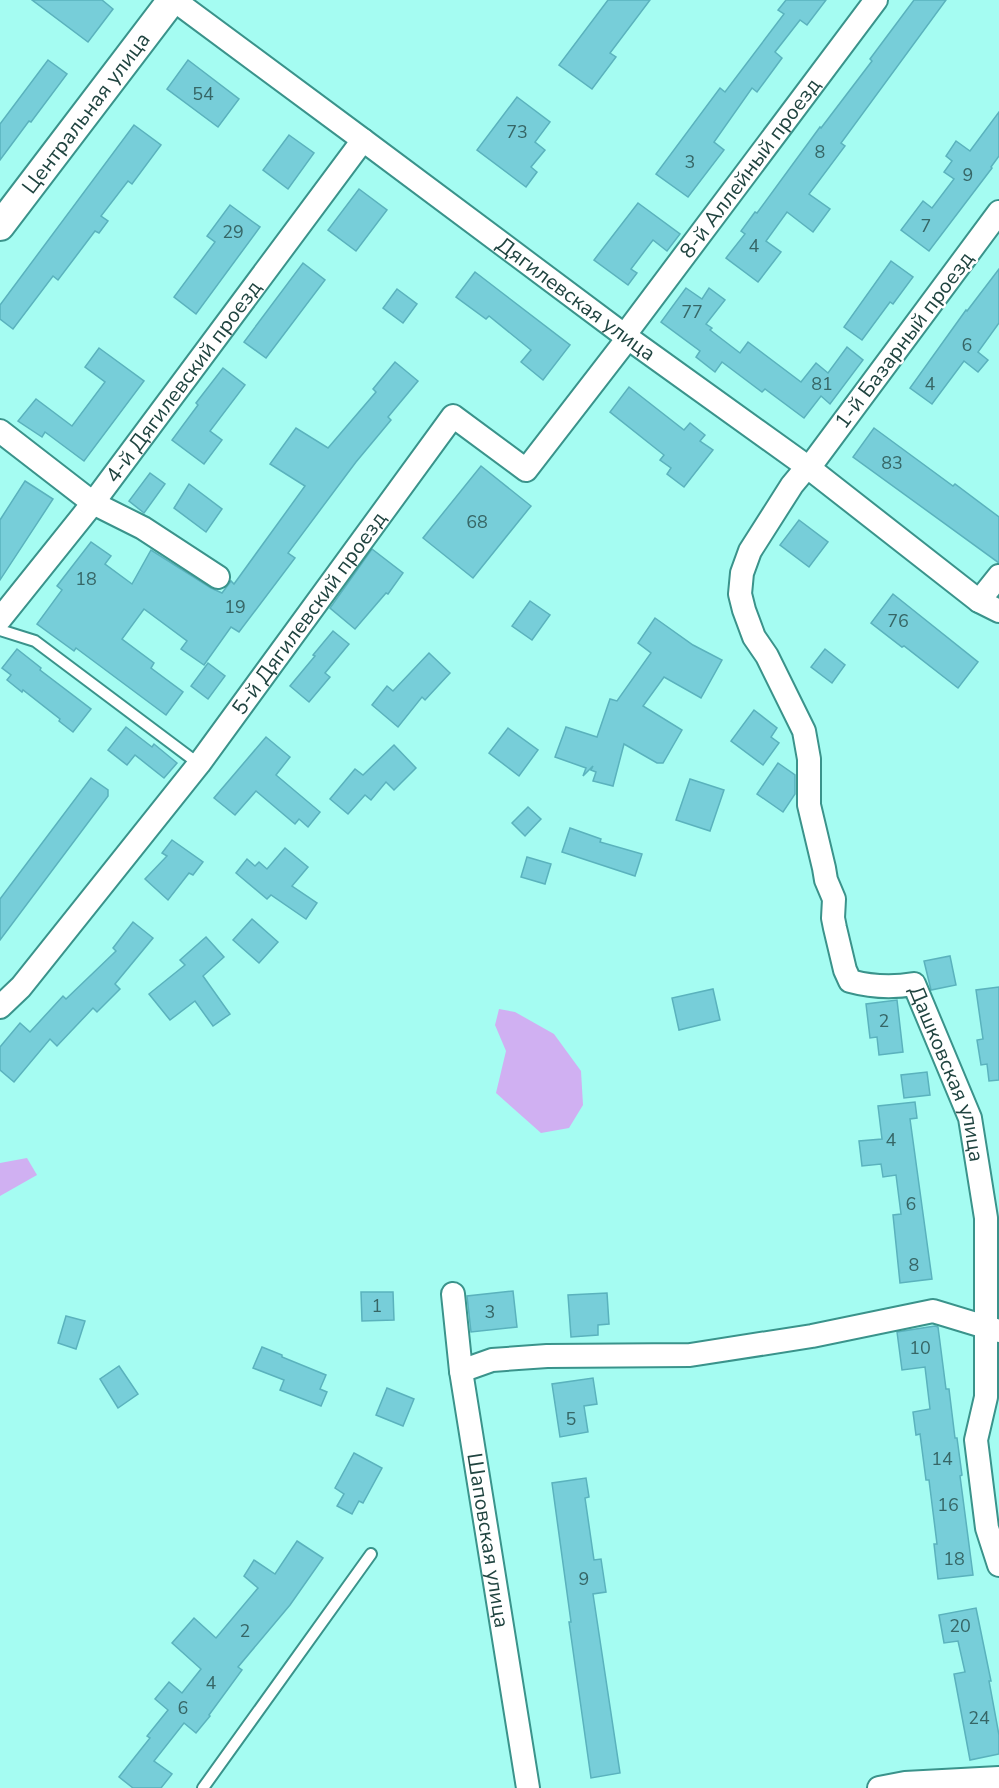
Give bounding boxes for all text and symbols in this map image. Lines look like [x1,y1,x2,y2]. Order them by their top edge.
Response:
street label: Центральная улица [16,27,156,199]
street label: 8-й Аллейный проезд [673,72,827,264]
house number: 54 [192,82,214,106]
house number: 73 [506,120,528,144]
house number: 8 [815,140,825,164]
house number: 3 [685,150,695,174]
house number: 9 [963,163,973,187]
house number: 7 [921,214,931,238]
house number: 29 [222,220,244,244]
street label: Дягилевская улица [491,231,661,367]
house number: 4 [749,234,760,258]
street label: 1-й Базарный проезд [828,246,980,434]
street label: 4-й Дягилевский проезд [99,275,268,488]
house number: 77 [681,300,703,324]
house number: 6 [962,333,972,357]
house number: 81 [811,372,833,396]
house number: 4 [925,372,936,396]
house number: 83 [881,451,903,475]
street label: 5-й Дягилевский проезд [225,506,393,721]
house number: 68 [466,510,488,534]
house number: 18 [75,567,97,591]
house number: 19 [224,595,246,619]
house number: 76 [887,609,909,633]
street label: Дашковская улица [902,981,991,1164]
house number: 2 [879,1009,889,1033]
house number: 4 [886,1128,897,1152]
house number: 6 [906,1192,916,1216]
house number: 8 [909,1253,919,1277]
house number: 1 [372,1294,382,1318]
house number: 3 [485,1300,495,1324]
house number: 10 [909,1336,931,1360]
house number: 5 [566,1407,576,1431]
house number: 14 [931,1447,953,1471]
street label: Шаповская улица [460,1451,516,1630]
house number: 16 [937,1493,959,1517]
house number: 18 [943,1547,965,1571]
house number: 9 [579,1567,589,1591]
house number: 20 [949,1614,971,1638]
house number: 2 [240,1619,250,1643]
house number: 4 [206,1671,217,1695]
house number: 6 [178,1696,188,1720]
house number: 24 [968,1706,990,1730]

